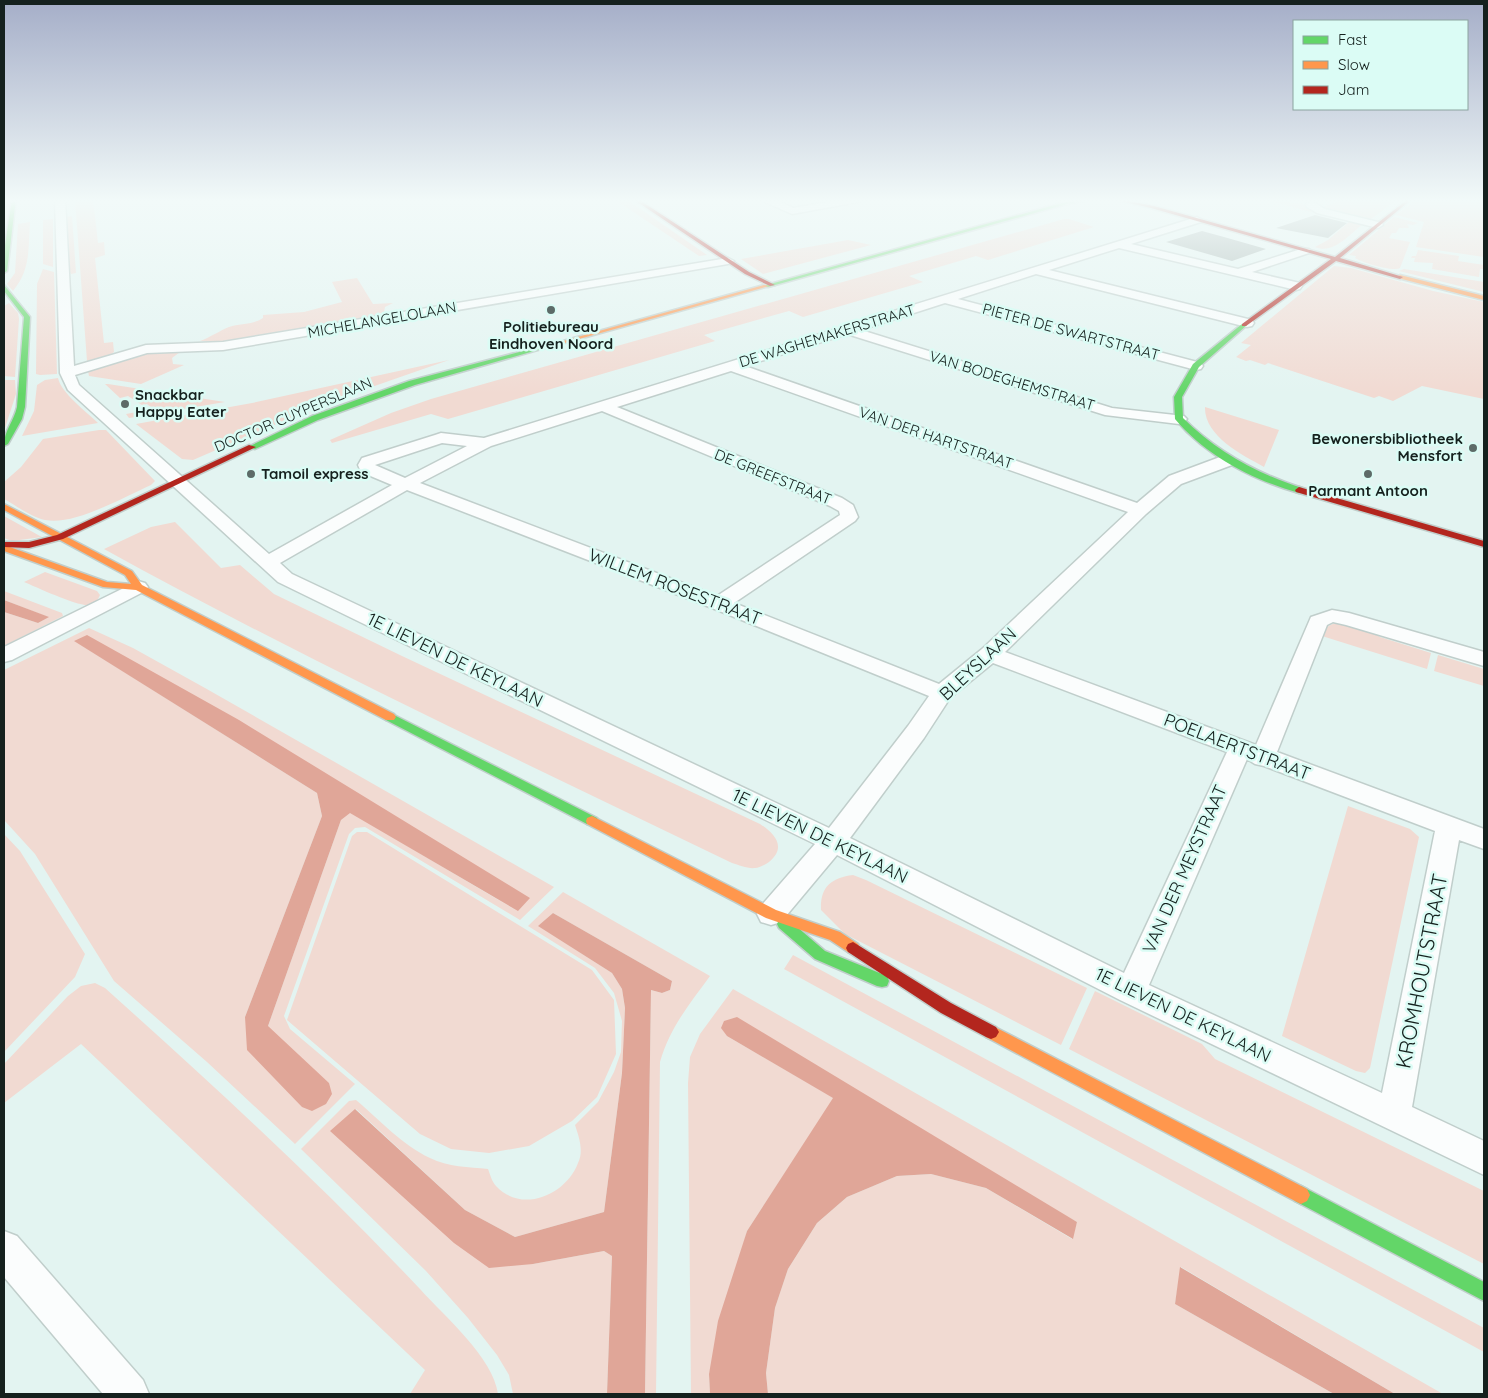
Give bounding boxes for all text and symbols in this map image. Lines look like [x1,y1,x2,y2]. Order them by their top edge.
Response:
legend [1293,20,1468,110]
text: Fast [1338,30,1367,49]
text: Slow [1338,55,1370,74]
text: Jam [1338,80,1369,99]
street label: MICHELANGELOLAAN [306,297,458,342]
street label: PIETER DE SWARTSTRAAT [980,299,1162,364]
street label: DE WAGHEMAKERSTRAAT [737,300,917,371]
marker: Politiebureau Eindhoven Noord [545,304,557,316]
place label: Politiebureau Eindhoven Noord [489,317,613,353]
street label: VAN BODEGHEMSTRAAT [927,346,1097,415]
street label: DOCTOR CUYPERSLAAN [211,373,375,456]
place label: Snackbar Happy Eater [135,385,227,421]
marker: Snackbar Happy Eater [119,398,131,410]
street label: VAN DER HARTSTRAAT [856,402,1016,473]
place label: Bewonersbibliotheek Mensfort [1311,429,1463,465]
marker: Bewonersbibliotheek Mensfort [1467,442,1479,454]
street label: DE GREEFSTRAAT [712,444,835,509]
place label: Tamoil express [261,464,368,483]
marker: Tamoil express [245,468,257,480]
marker: Parmant Antoon [1362,468,1374,480]
place label: Parmant Antoon [1308,481,1428,500]
street label: WILLEM ROSESTRAAT [585,543,765,630]
street label: 1E LIEVEN DE KEYLAAN [364,607,547,712]
street label: BLEYSLAAN [934,622,1021,705]
street label: POELAERTSTRAAT [1161,708,1314,785]
street label: VAN DER MEYSTRAAT [1137,781,1232,957]
street label: 1E LIEVEN DE KEYLAAN [729,783,912,888]
street label: KROMHOUTSTRAAT [1389,871,1453,1070]
street label: 1E LIEVEN DE KEYLAAN [1092,962,1275,1067]

